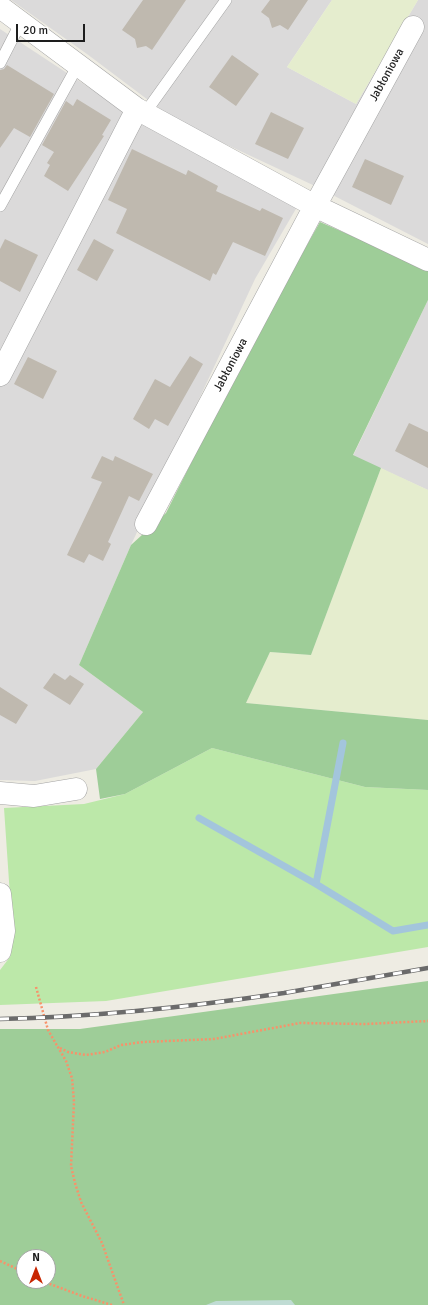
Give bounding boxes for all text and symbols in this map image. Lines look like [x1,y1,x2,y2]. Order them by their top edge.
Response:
scale bar [18,16,87,42]
text: 20 m [23,23,48,38]
street label: Jabłoniowa [367,46,407,104]
street label: Jabłoniowa [211,336,251,394]
north arrow [16,1249,56,1289]
text: N [32,1251,40,1264]

